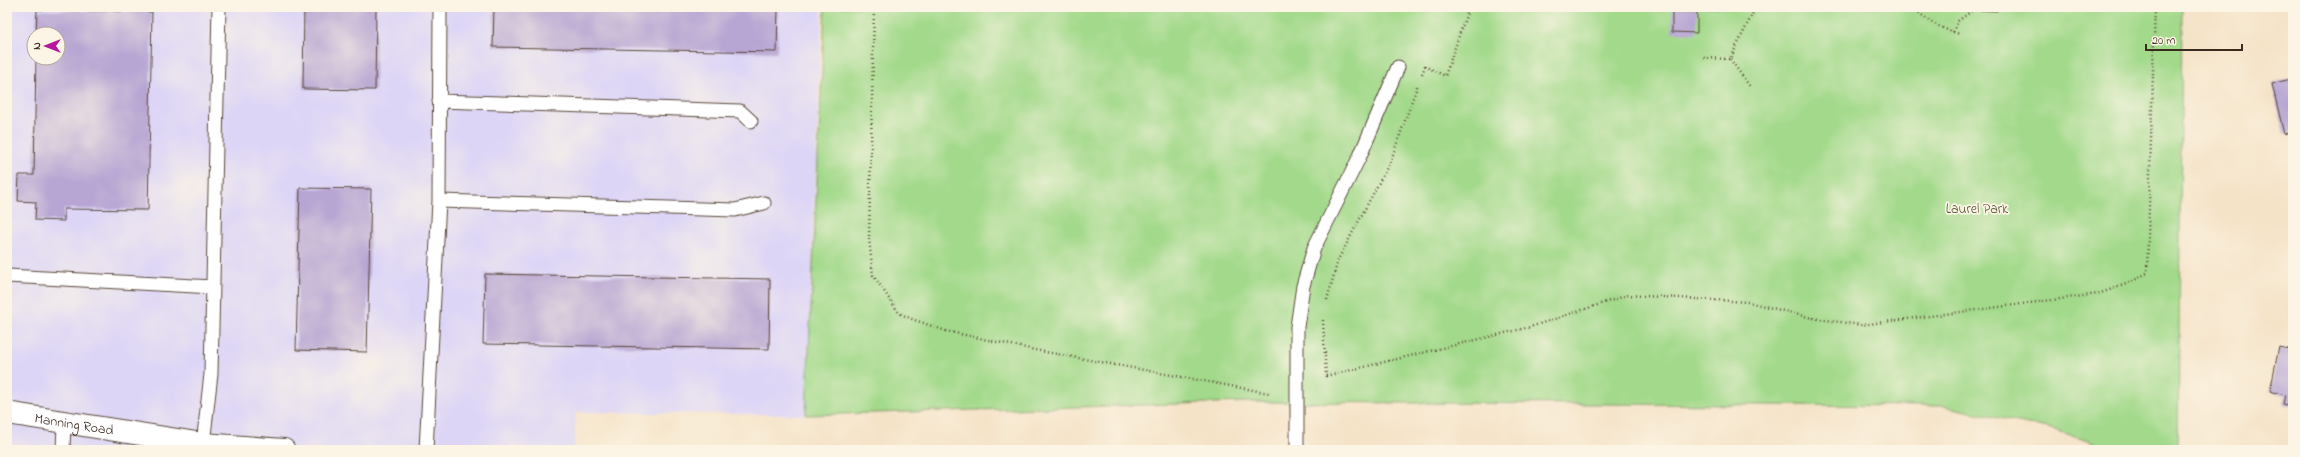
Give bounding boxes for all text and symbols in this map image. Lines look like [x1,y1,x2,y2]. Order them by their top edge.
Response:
north arrow [26,26,66,66]
scale bar [2146,26,2242,52]
text: 20 m [2152,32,2175,50]
text: N [29,42,45,50]
park label: Laurel Park [1946,199,2009,220]
street label: Manning Road [33,409,115,442]

